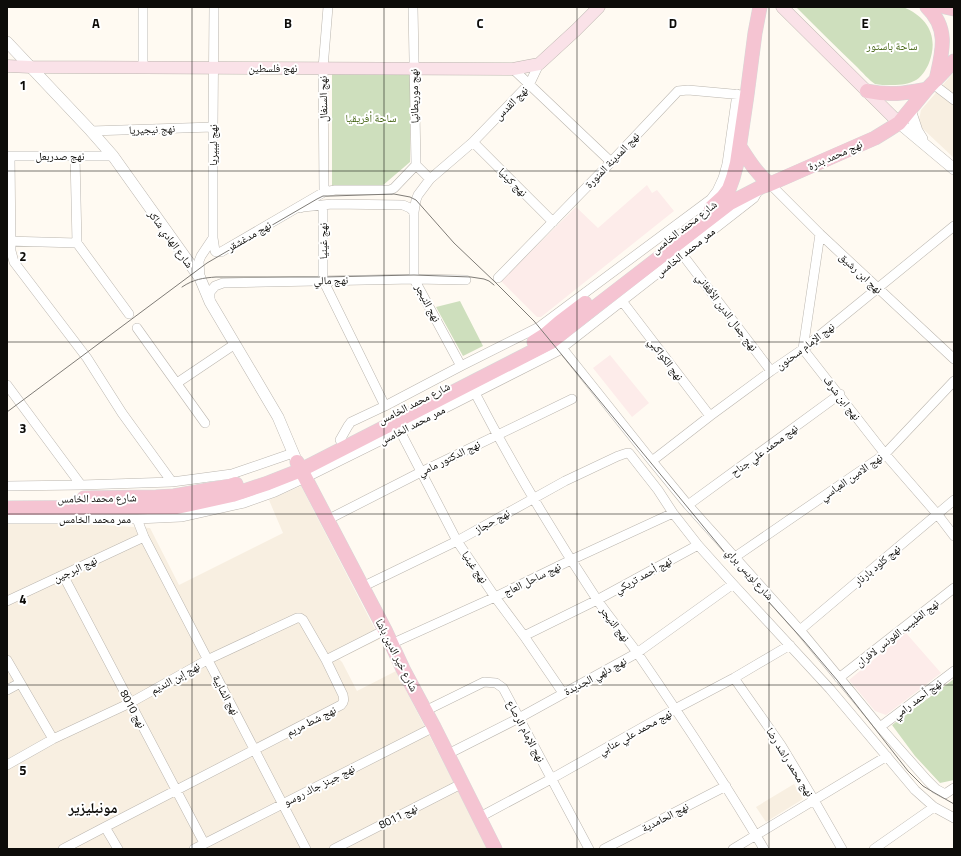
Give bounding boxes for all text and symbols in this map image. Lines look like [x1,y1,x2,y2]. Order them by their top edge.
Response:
text: A [92,13,100,33]
text: B [284,13,292,33]
text: C [476,13,484,33]
text: D [669,13,677,33]
text: E [861,13,869,33]
park label: ساحة باستور [866,38,917,54]
street label: نهج فلسطين [249,60,297,76]
street label: نهج موريطانيا [406,69,422,123]
text: 1 [19,75,27,95]
street label: نهج السنغال [315,76,331,122]
street label: نهج القدس [490,82,532,124]
park label: ساحة أفريقيا [346,110,396,126]
street label: نهج نيجيريا [129,120,175,138]
street label: نهج ليبيريا [205,124,221,166]
street label: نهج المدينة المنورة [581,128,643,192]
street label: نهج محمد بدرة [805,136,865,174]
street label: نهج صدربعل [35,148,85,164]
street label: نهج كينيا [495,164,531,200]
street label: شارع محمد الخامس [648,196,720,258]
street label: شارع الهادي شاكر [143,206,197,272]
street label: نهج مدغشقر [223,217,274,256]
street label: نهج غينيا [315,223,331,259]
street label: ممر محمد الخامس [652,223,718,281]
text: 2 [19,246,27,266]
street label: نهج ابن رشيق [836,249,886,297]
street label: نهج جمال الدين الأفغاني [692,270,762,355]
street label: نهج مالي [314,272,348,289]
street label: نهج النيجر [411,280,445,325]
street label: نهج الإمام سحنون [772,318,838,374]
street label: نهج الكواكبي [644,334,687,384]
street label: نهج ابن شرف [820,372,864,424]
street label: شارع محمد الخامس [375,378,453,428]
street label: ممر محمد الخامس [376,401,448,449]
text: 3 [19,418,27,438]
street label: نهج محمد علي جناح [727,420,801,481]
street label: نهج الدكتور مامي [415,436,483,481]
street label: نهج الامين العباسي [816,449,886,505]
street label: شارع محمد الخامس [57,489,137,507]
street label: نهج حجاز [470,505,513,538]
street label: ممر محمد الخامس [59,511,131,527]
street label: نهج كلود بارنار [849,541,904,590]
street label: شارع لويس براي [722,544,778,604]
street label: نهج غينيا [458,547,492,587]
street label: نهج البرجين [50,552,100,586]
street label: نهج أحمد تريكي [611,553,675,598]
street label: نهج ساحل العاج [501,558,563,600]
text: 4 [19,589,27,609]
street label: نهج الطبيب الفونس لافران [852,595,942,671]
street label: نهج النيجر [596,602,634,645]
street label: شارع خير الدين باشا [372,616,422,694]
street label: نهج دلهي الجديدة [561,653,630,700]
street label: نهج إبن النديم [147,658,203,698]
street label: نهج الشابية [209,672,243,718]
street label: نهج أحمد رامي [889,675,946,724]
street label: نهج 8010 [116,687,150,731]
street label: نهج الإمام الرصاع [503,697,549,765]
street label: نهج شط مريم [283,702,339,740]
street label: نهج محمد علي عنابي [595,705,675,760]
street label: نهج محمد راشد رضا [762,724,818,800]
text: 5 [19,760,27,780]
street label: نهج جينز جاك روسو [281,760,357,810]
district label: مونبليزير [68,796,118,819]
street label: نهج الحامدية [639,798,691,836]
street label: نهج 8011 [376,799,420,833]

